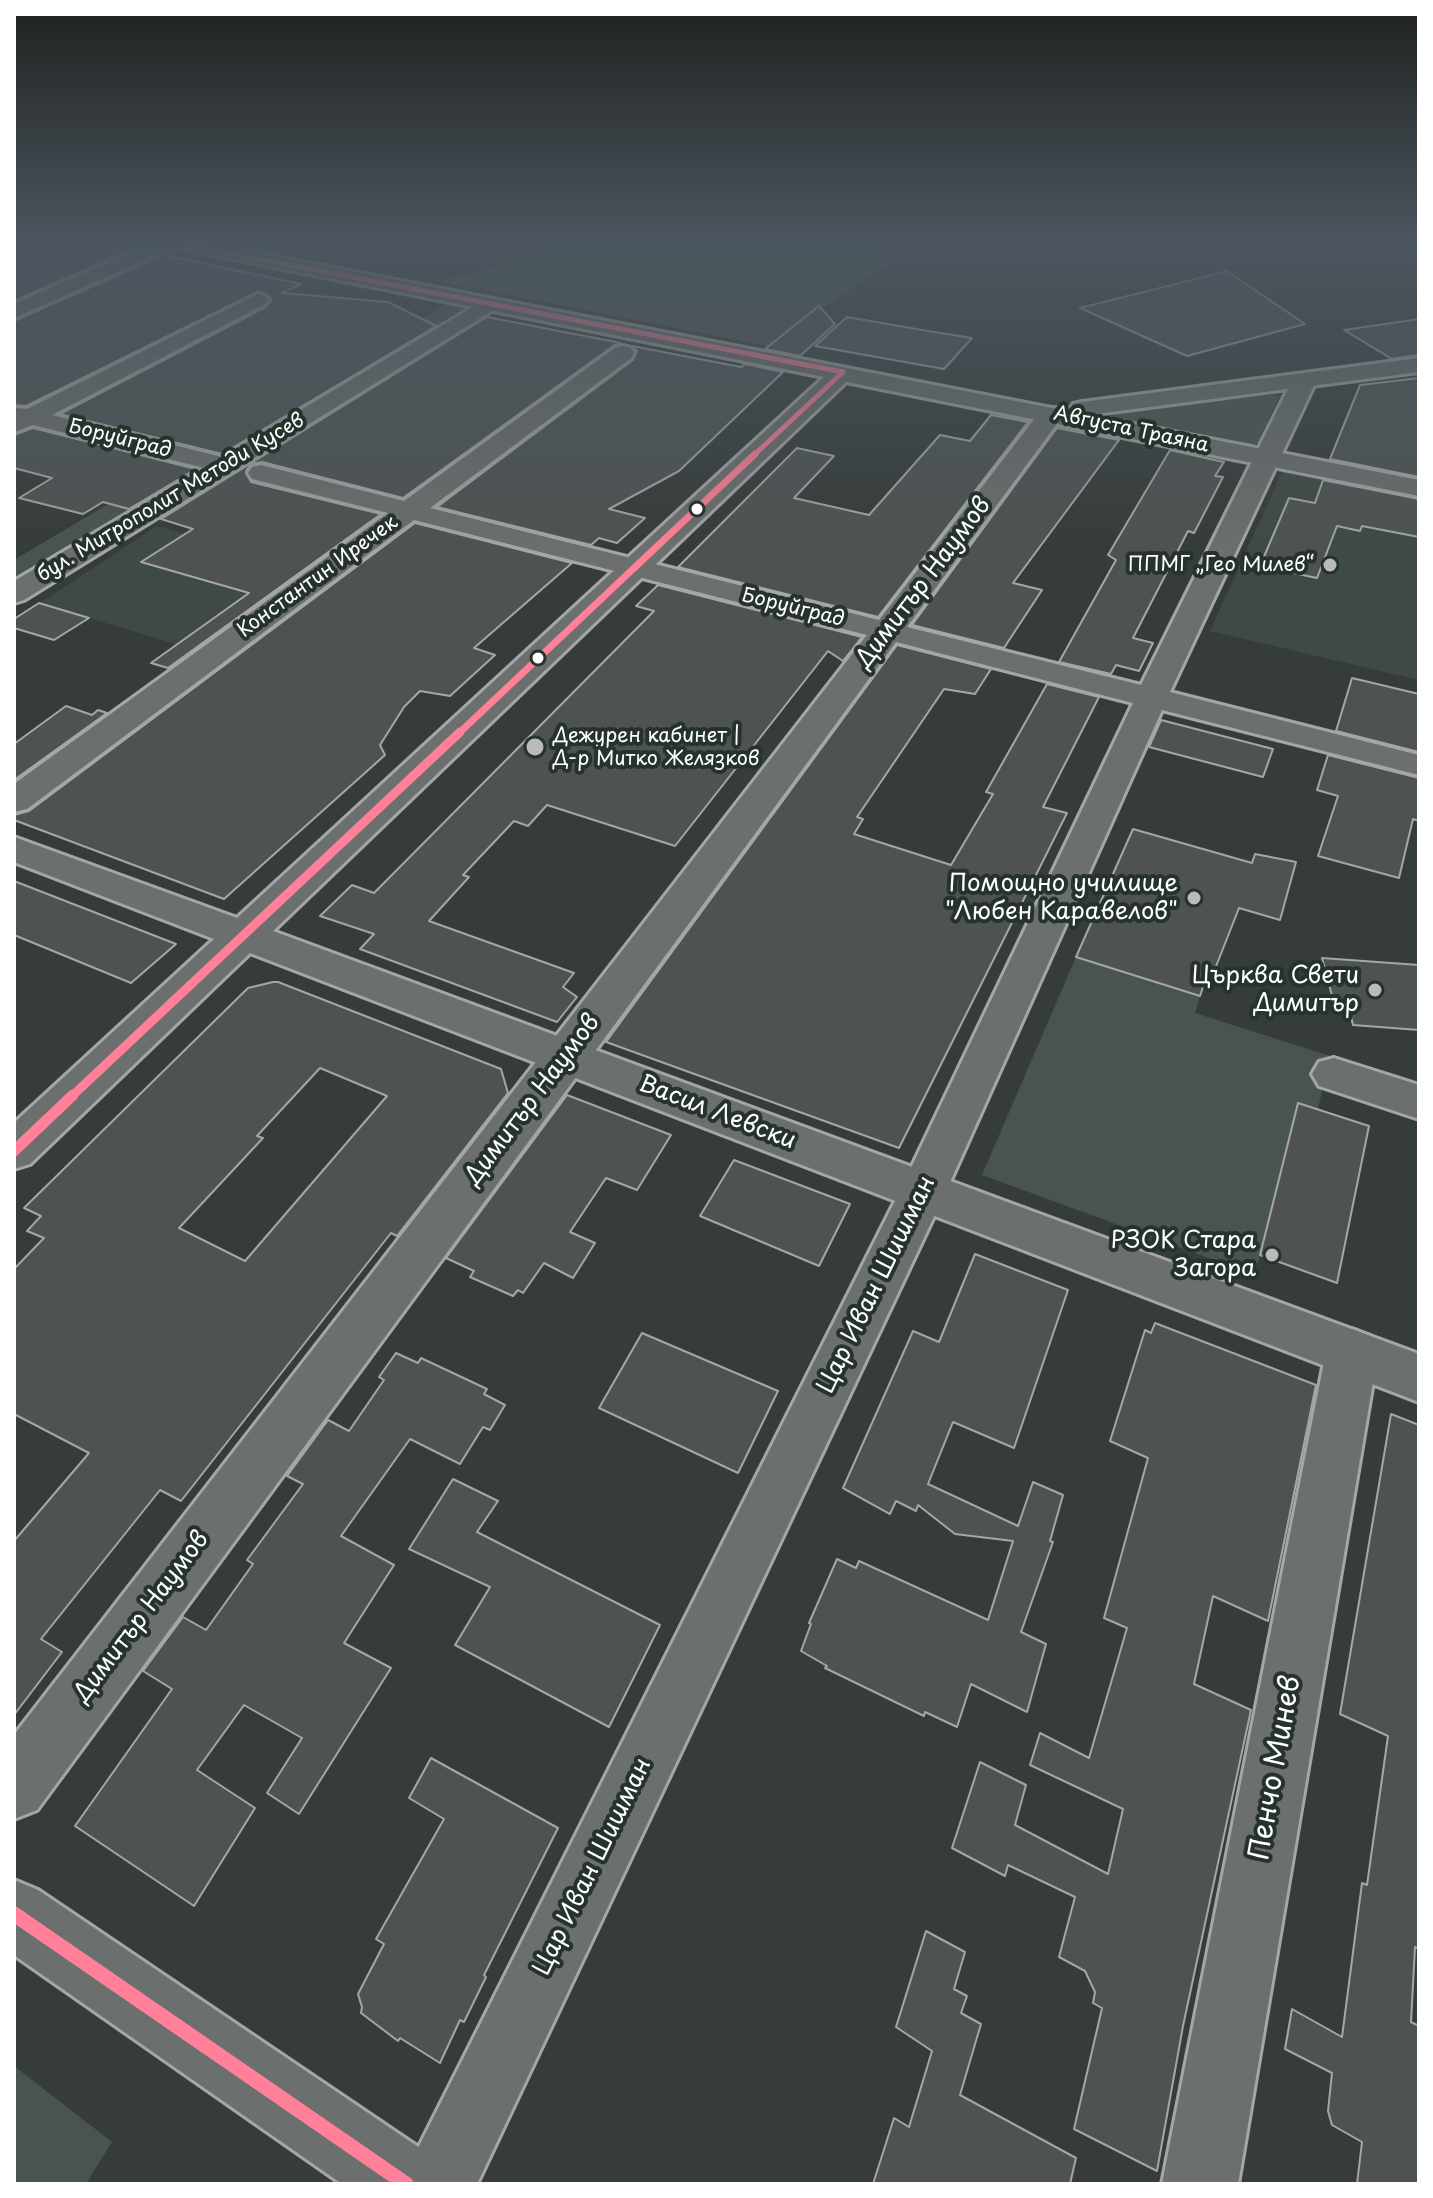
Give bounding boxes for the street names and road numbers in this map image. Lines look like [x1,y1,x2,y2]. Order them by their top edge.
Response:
street label: Августа Траяна [1051,402,1211,458]
street label: бул. Митрополит Методи Кусев [33,409,309,587]
street label: Боруйград [66,415,174,463]
street label: Димитър Наумов [850,492,998,674]
street label: Константин Иречек [233,511,403,643]
street label: Боруйград [739,584,847,632]
street label: Димитър Наумов [459,1009,607,1191]
street label: Васил Левски [634,1070,800,1156]
street label: Цар Иван Шишман [812,1172,942,1398]
street label: Димитър Наумов [68,1526,216,1708]
street label: Пенчо Минев [1243,1673,1309,1863]
street label: Цар Иван Шишман [528,1754,658,1980]

